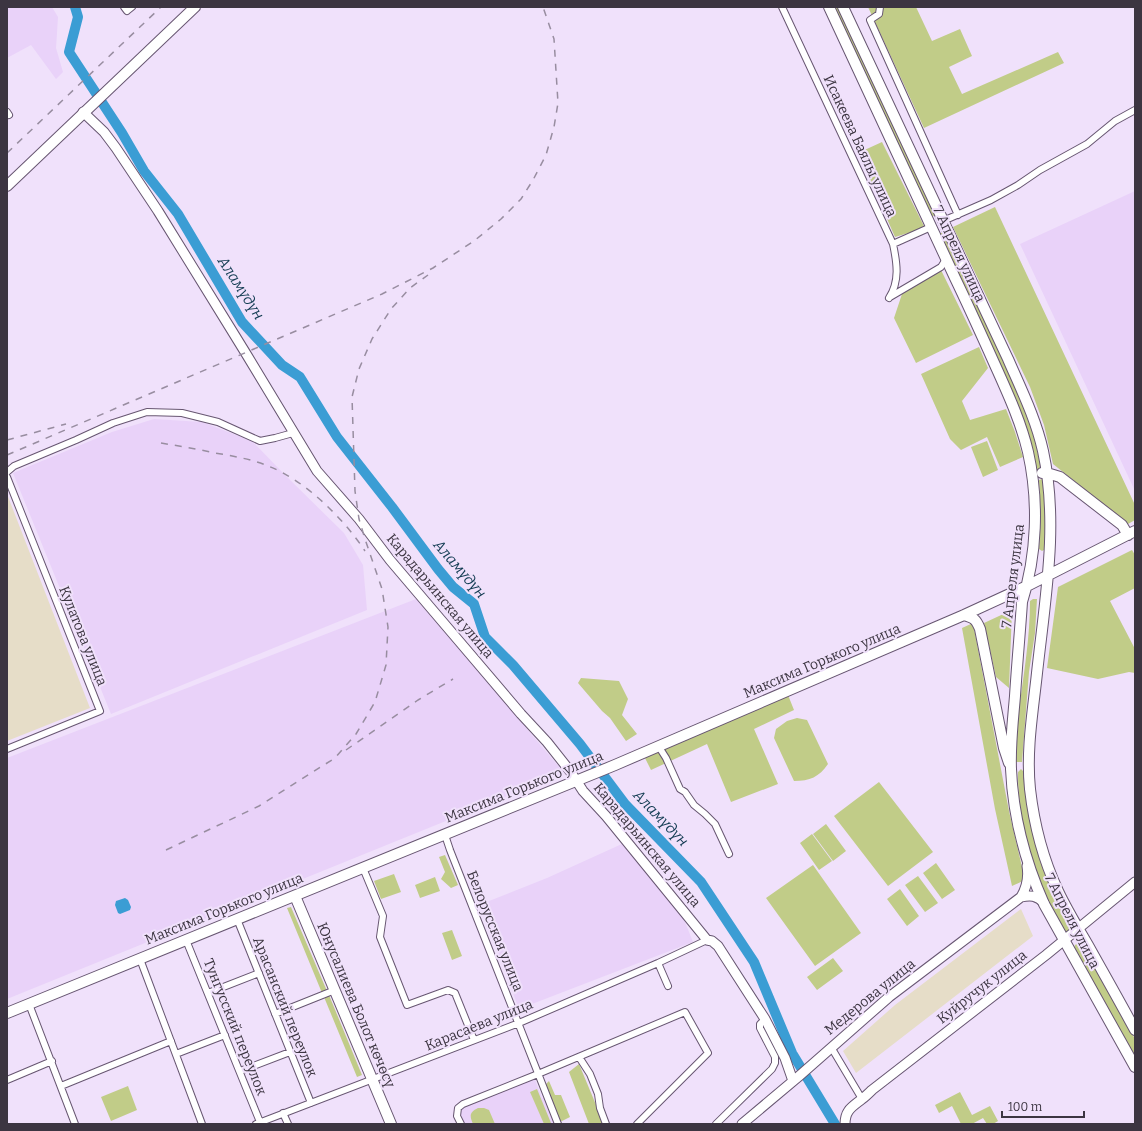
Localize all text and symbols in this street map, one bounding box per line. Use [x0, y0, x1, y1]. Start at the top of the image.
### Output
street label: Исакеева Баялы улица [820, 72, 901, 220]
street label: 7 Апреля улица [929, 203, 989, 305]
water label: Аламүдүн [213, 252, 268, 323]
street label: 7 Апреля улица [998, 523, 1028, 629]
street label: Карадарьинская улица [383, 530, 497, 662]
water label: Аламүдүн [429, 535, 490, 602]
street label: Кулатова улица [55, 584, 111, 689]
street label: Максима Горького улица [741, 620, 903, 702]
street label: Максима Горького улица [442, 747, 606, 827]
street label: Карадарьинская улица [590, 779, 704, 911]
water label: Аламүдүн [629, 785, 692, 850]
street label: Белорусская улица [463, 868, 527, 994]
street label: Максима Горького улица [142, 869, 306, 949]
street label: 7 Апреля улица [1041, 871, 1103, 972]
street label: Юнусалиева Болот көчөсү [313, 920, 399, 1091]
street label: Арасанский переулок [249, 934, 321, 1080]
street label: Куйручук улица [934, 946, 1031, 1027]
street label: Медерова улица [821, 955, 919, 1039]
street label: Тунгусский переулок [200, 956, 270, 1099]
street label: Карасаева улица [423, 995, 536, 1054]
scale bar [1002, 1093, 1084, 1119]
text: 100 m [1008, 1100, 1043, 1114]

